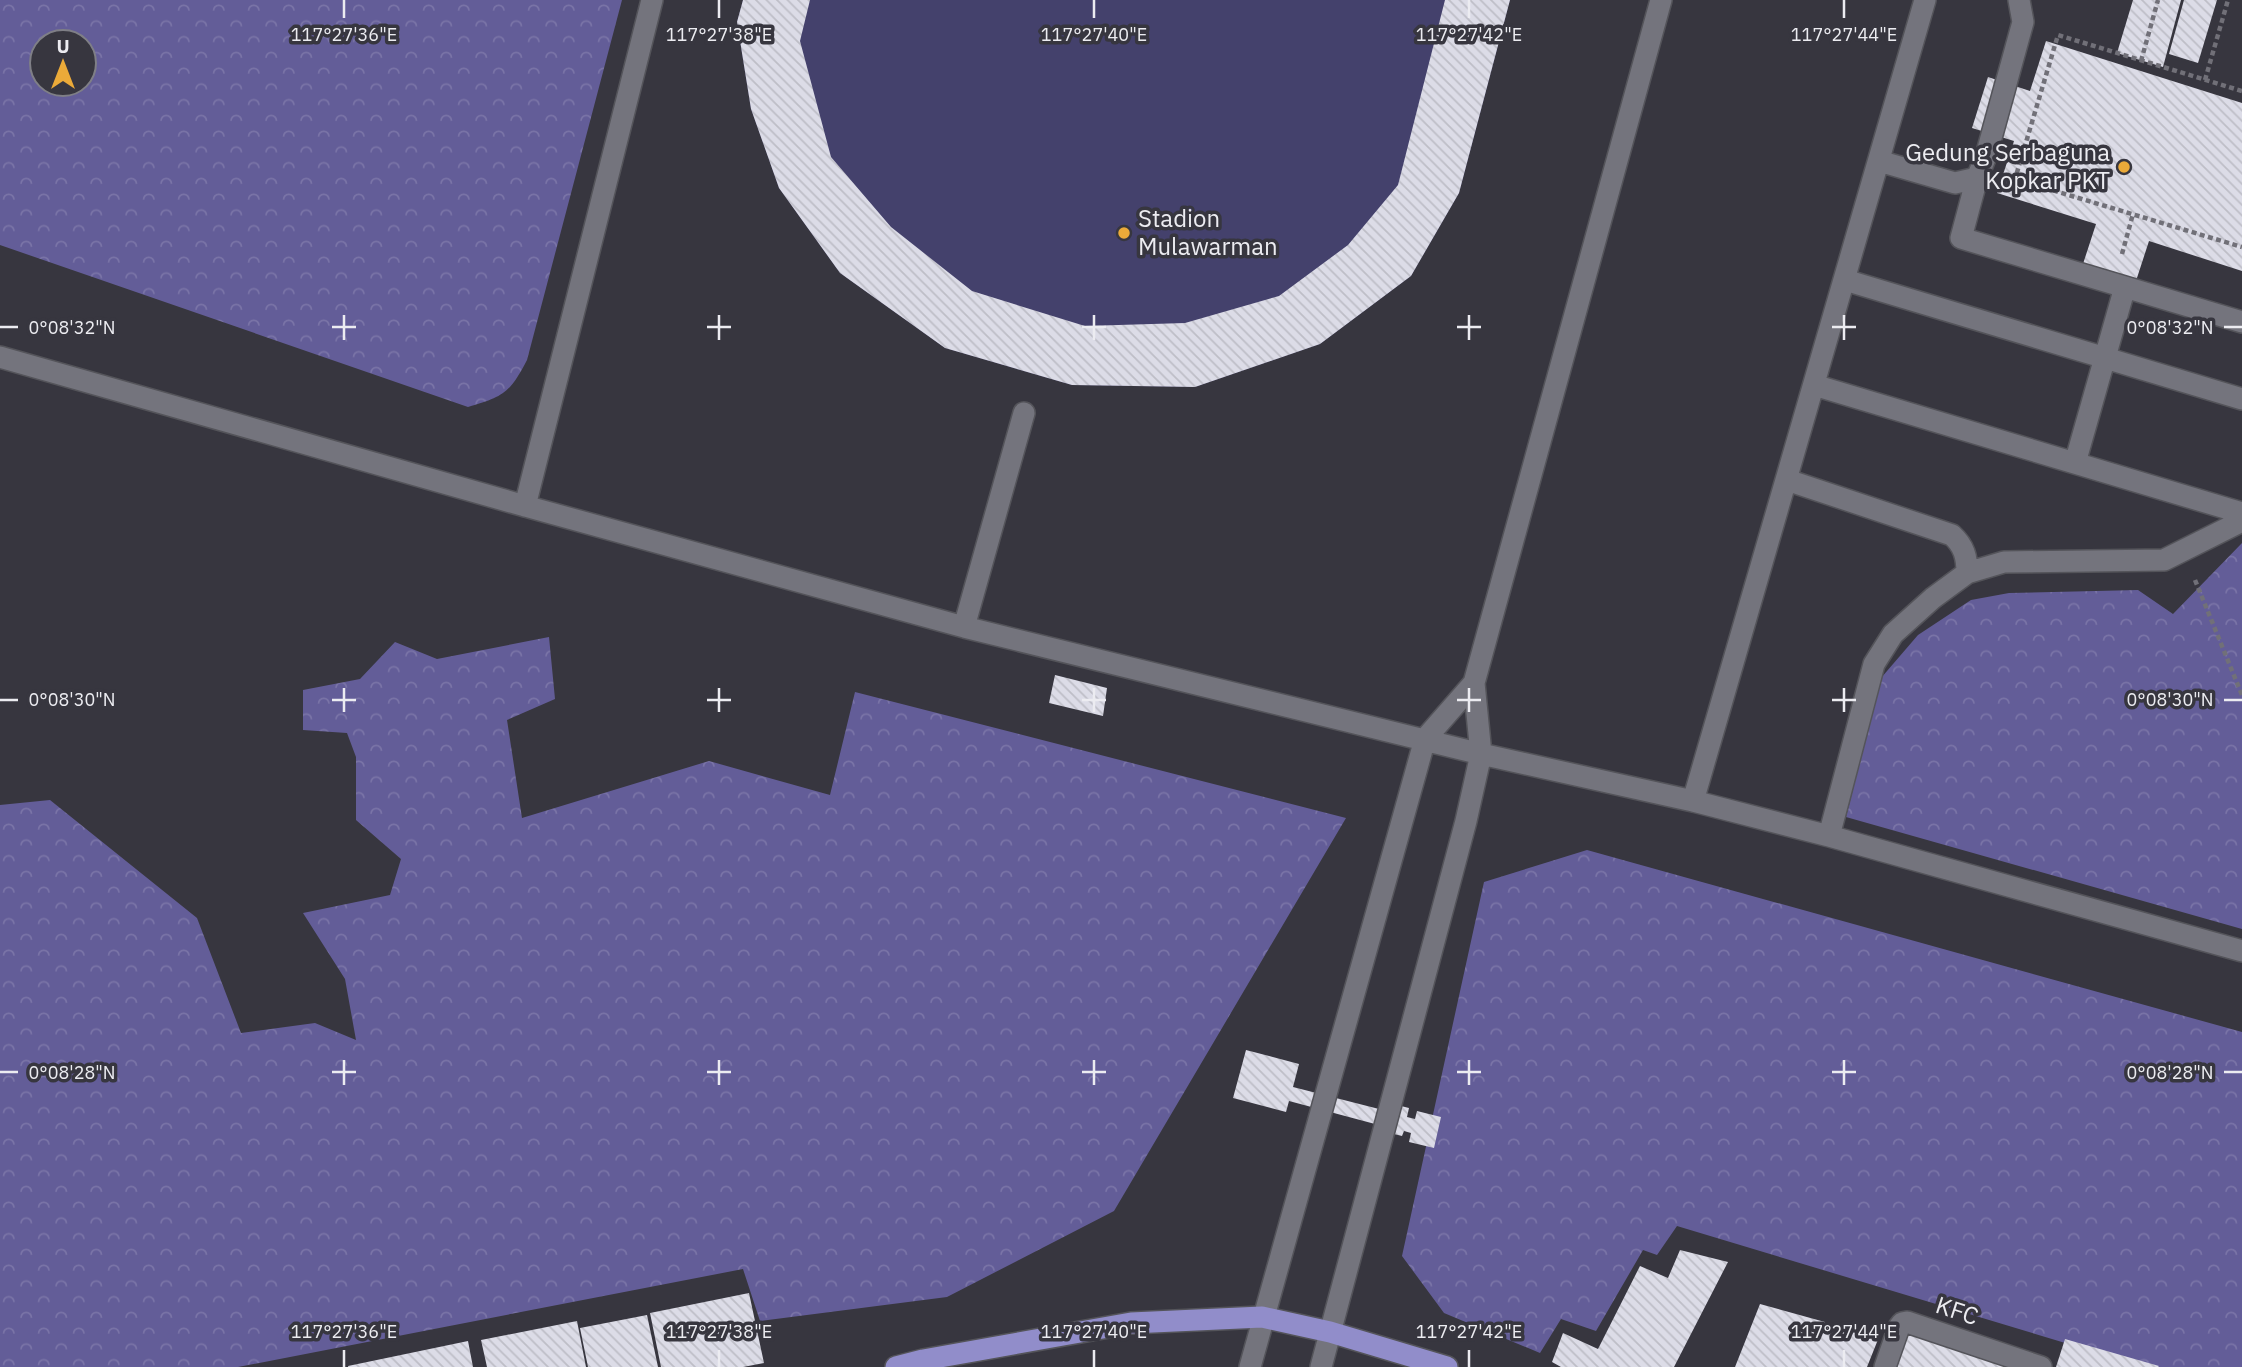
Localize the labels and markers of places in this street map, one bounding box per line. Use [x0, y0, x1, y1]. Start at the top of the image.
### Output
place label: Gedung Serbaguna Kopkar PKT [1905, 136, 2110, 196]
marker: Gedung Serbaguna Kopkar PKT [2116, 159, 2132, 175]
place label: Stadion Mulawarman [1138, 202, 1278, 262]
marker: Stadion Mulawarman [1116, 225, 1132, 241]

